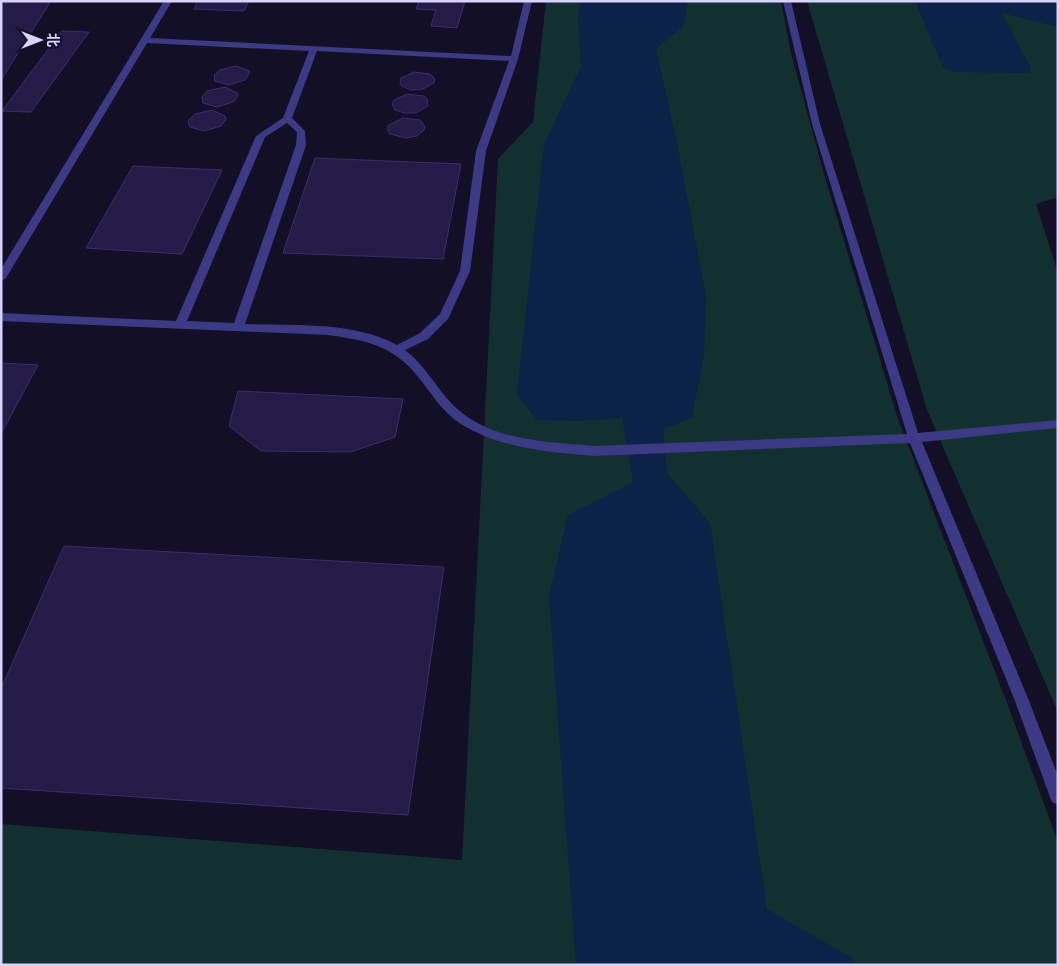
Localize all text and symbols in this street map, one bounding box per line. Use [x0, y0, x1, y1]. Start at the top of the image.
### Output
north arrow [15, 15, 65, 65]
text: 北 [45, 33, 61, 47]

